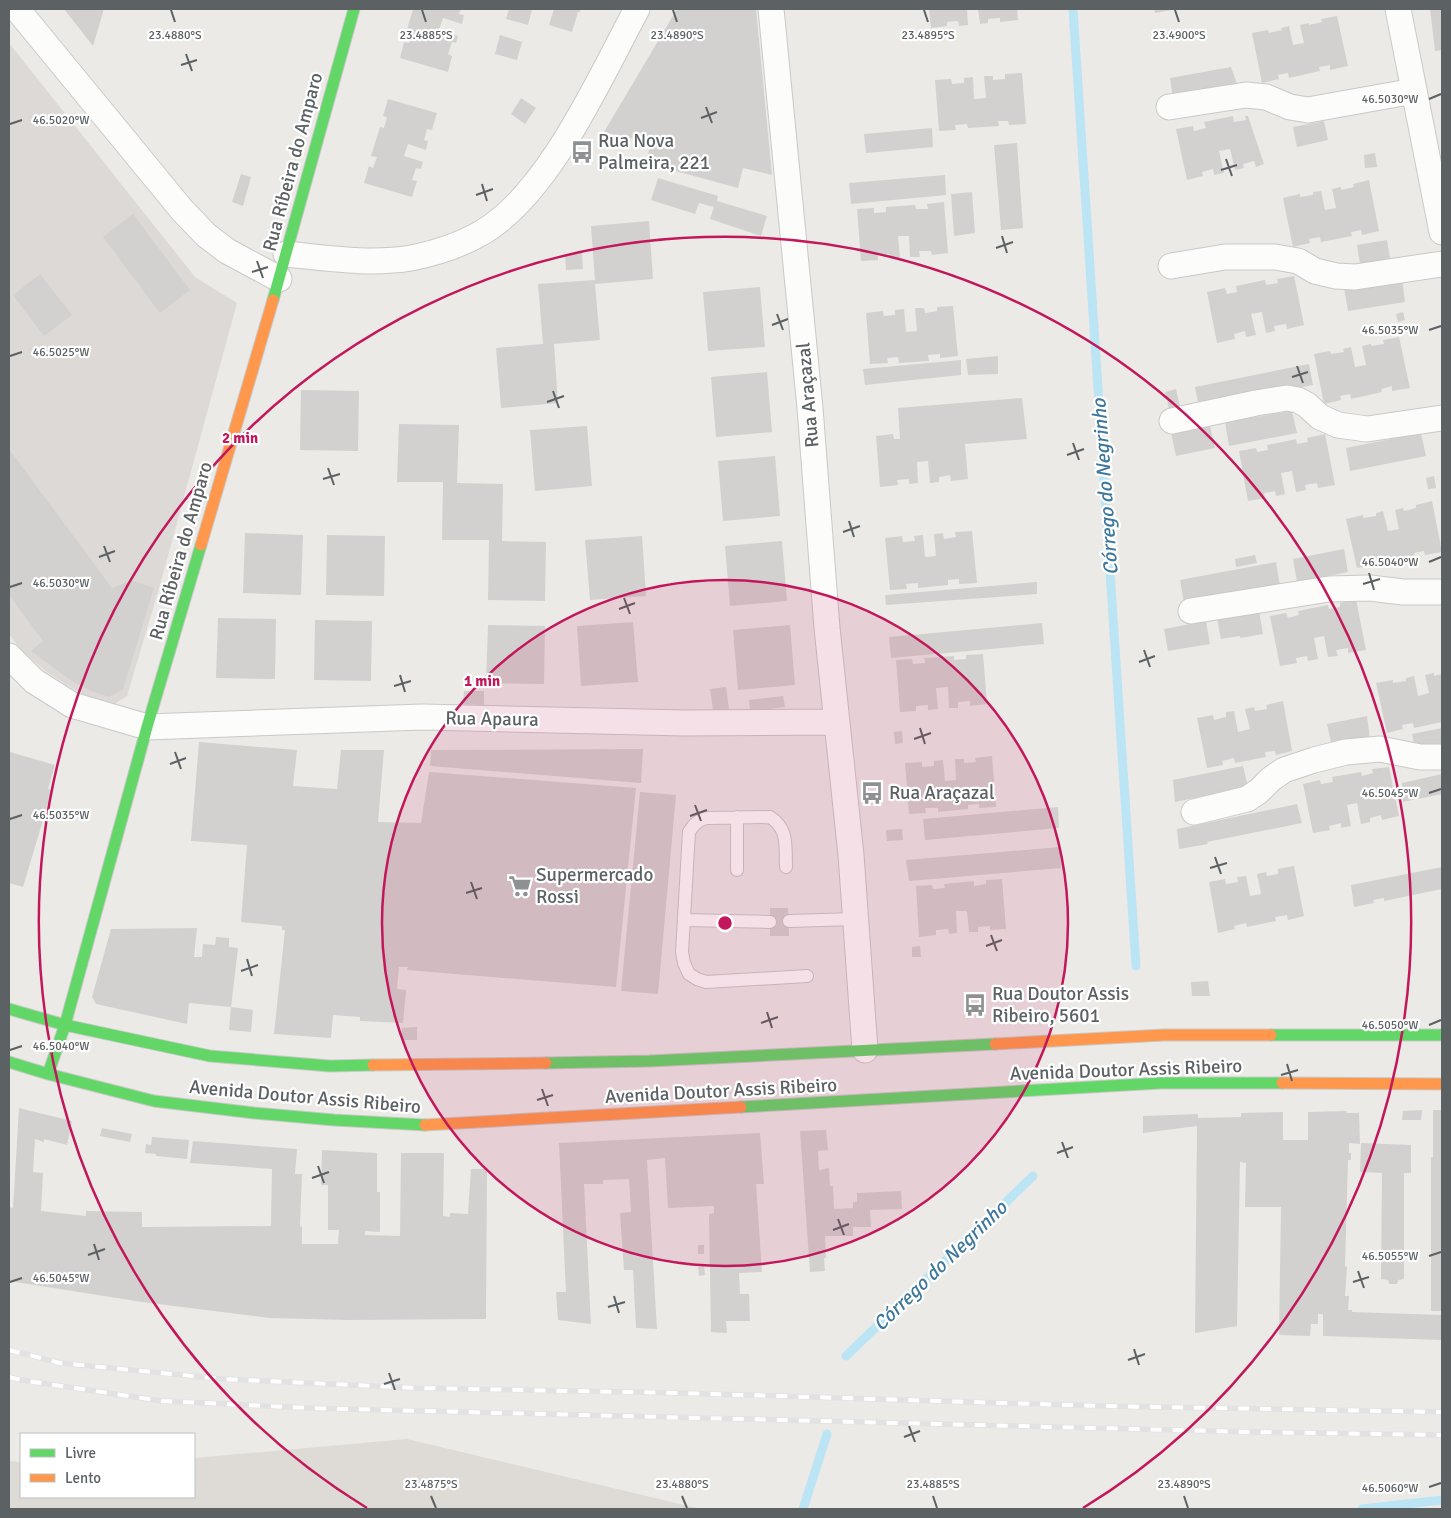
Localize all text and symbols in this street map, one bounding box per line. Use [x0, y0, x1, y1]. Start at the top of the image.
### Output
text: 23.4880°S [148, 28, 202, 43]
text: 23.4885°S [399, 28, 453, 43]
text: 23.4890°S [650, 28, 704, 43]
text: 23.4895°S [901, 28, 955, 43]
text: 23.4900°S [1152, 28, 1206, 43]
street label: Rua Ríbeira do Amparo [258, 70, 328, 254]
text: 46.5030°W [1362, 92, 1418, 107]
text: 46.5020°W [33, 113, 89, 128]
place label: Rua Nova Palmeira, 221 [598, 129, 710, 175]
bus stop icon: Rua Nova Palmeira, 221 [569, 139, 595, 165]
text: 46.5035°W [1362, 323, 1418, 338]
street label: Rua Araçazal [791, 341, 825, 449]
text: 46.5025°W [33, 345, 89, 360]
water label: Córrego do Negrinho [1086, 396, 1124, 576]
text: 2 min [222, 429, 258, 447]
street label: Rua Ríbeira do Amparo [144, 459, 218, 643]
text: 46.5040°W [1362, 555, 1418, 570]
text: 46.5030°W [33, 576, 89, 591]
text: 1 min [464, 672, 500, 690]
street label: Rua Apaura [445, 706, 539, 732]
bus stop icon: Rua Araçazal [859, 780, 885, 806]
place label: Rua Araçazal [889, 781, 995, 805]
text: 46.5045°W [1362, 786, 1418, 801]
text: 46.5035°W [33, 808, 89, 823]
place label: Supermercado Rossi [536, 863, 653, 909]
supermarket icon: Supermercado Rossi [507, 873, 533, 899]
centre of rings [716, 914, 734, 932]
place label: Rua Doutor Assis Ribeiro, 5601 [992, 982, 1129, 1028]
bus stop icon: Rua Doutor Assis Ribeiro, 5601 [962, 992, 988, 1018]
text: 46.5050°W [1362, 1018, 1418, 1033]
text: 46.5040°W [33, 1039, 89, 1054]
street label: Avenida Doutor Assis Ribeiro [1009, 1054, 1243, 1086]
street label: Avenida Doutor Assis Ribeiro [604, 1073, 838, 1109]
street label: Avenida Doutor Assis Ribeiro [188, 1075, 422, 1119]
water label: Córrego do Negrinho [868, 1194, 1013, 1336]
text: 46.5055°W [1362, 1249, 1418, 1264]
text: 46.5045°W [33, 1271, 89, 1286]
legend [20, 1433, 195, 1498]
text: Livre [65, 1444, 96, 1462]
text: Lento [65, 1469, 101, 1487]
text: 23.4875°S [404, 1477, 458, 1492]
text: 23.4880°S [655, 1477, 709, 1492]
text: 23.4885°S [906, 1477, 960, 1492]
text: 23.4890°S [1157, 1477, 1211, 1492]
text: 46.5060°W [1362, 1481, 1418, 1496]

